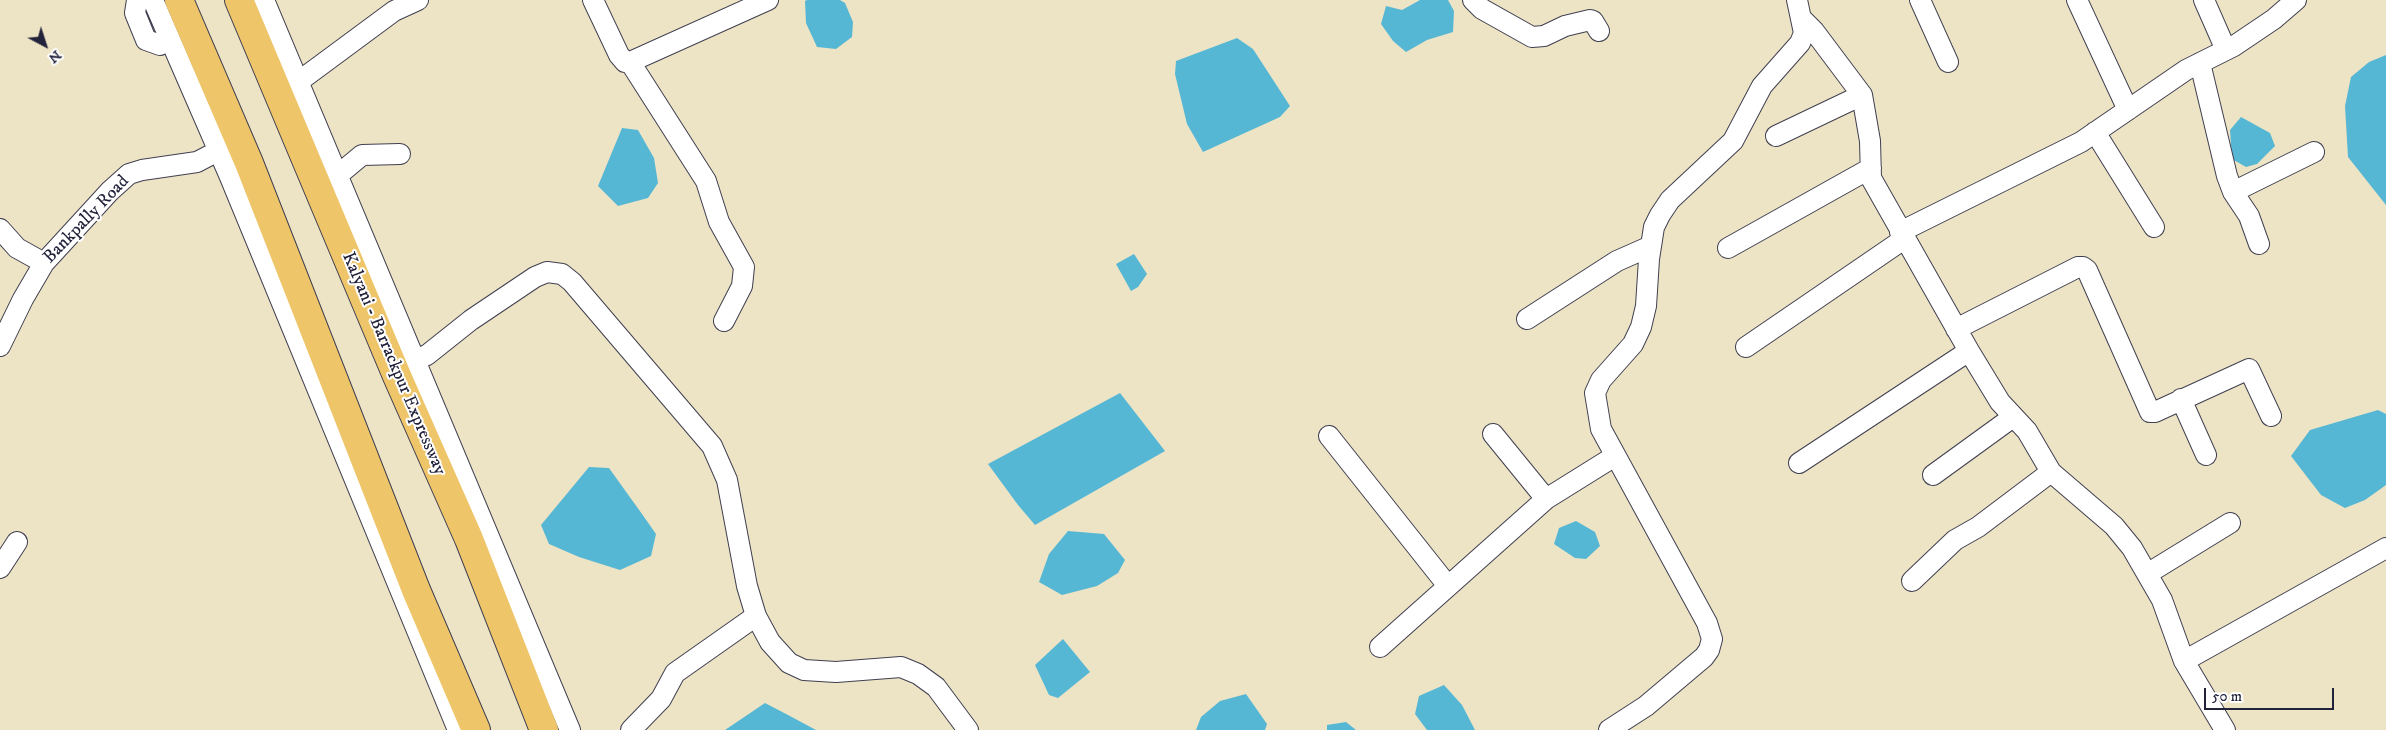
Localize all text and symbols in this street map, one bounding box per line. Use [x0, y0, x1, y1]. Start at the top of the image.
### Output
north arrow [20, 20, 70, 70]
text: N [44, 46, 65, 67]
street label: Bankpally Road [40, 171, 134, 269]
street label: Kalyani - Barrackpur Expressway [336, 249, 450, 479]
scale bar [2206, 678, 2336, 710]
text: 50 m [2212, 687, 2242, 706]

